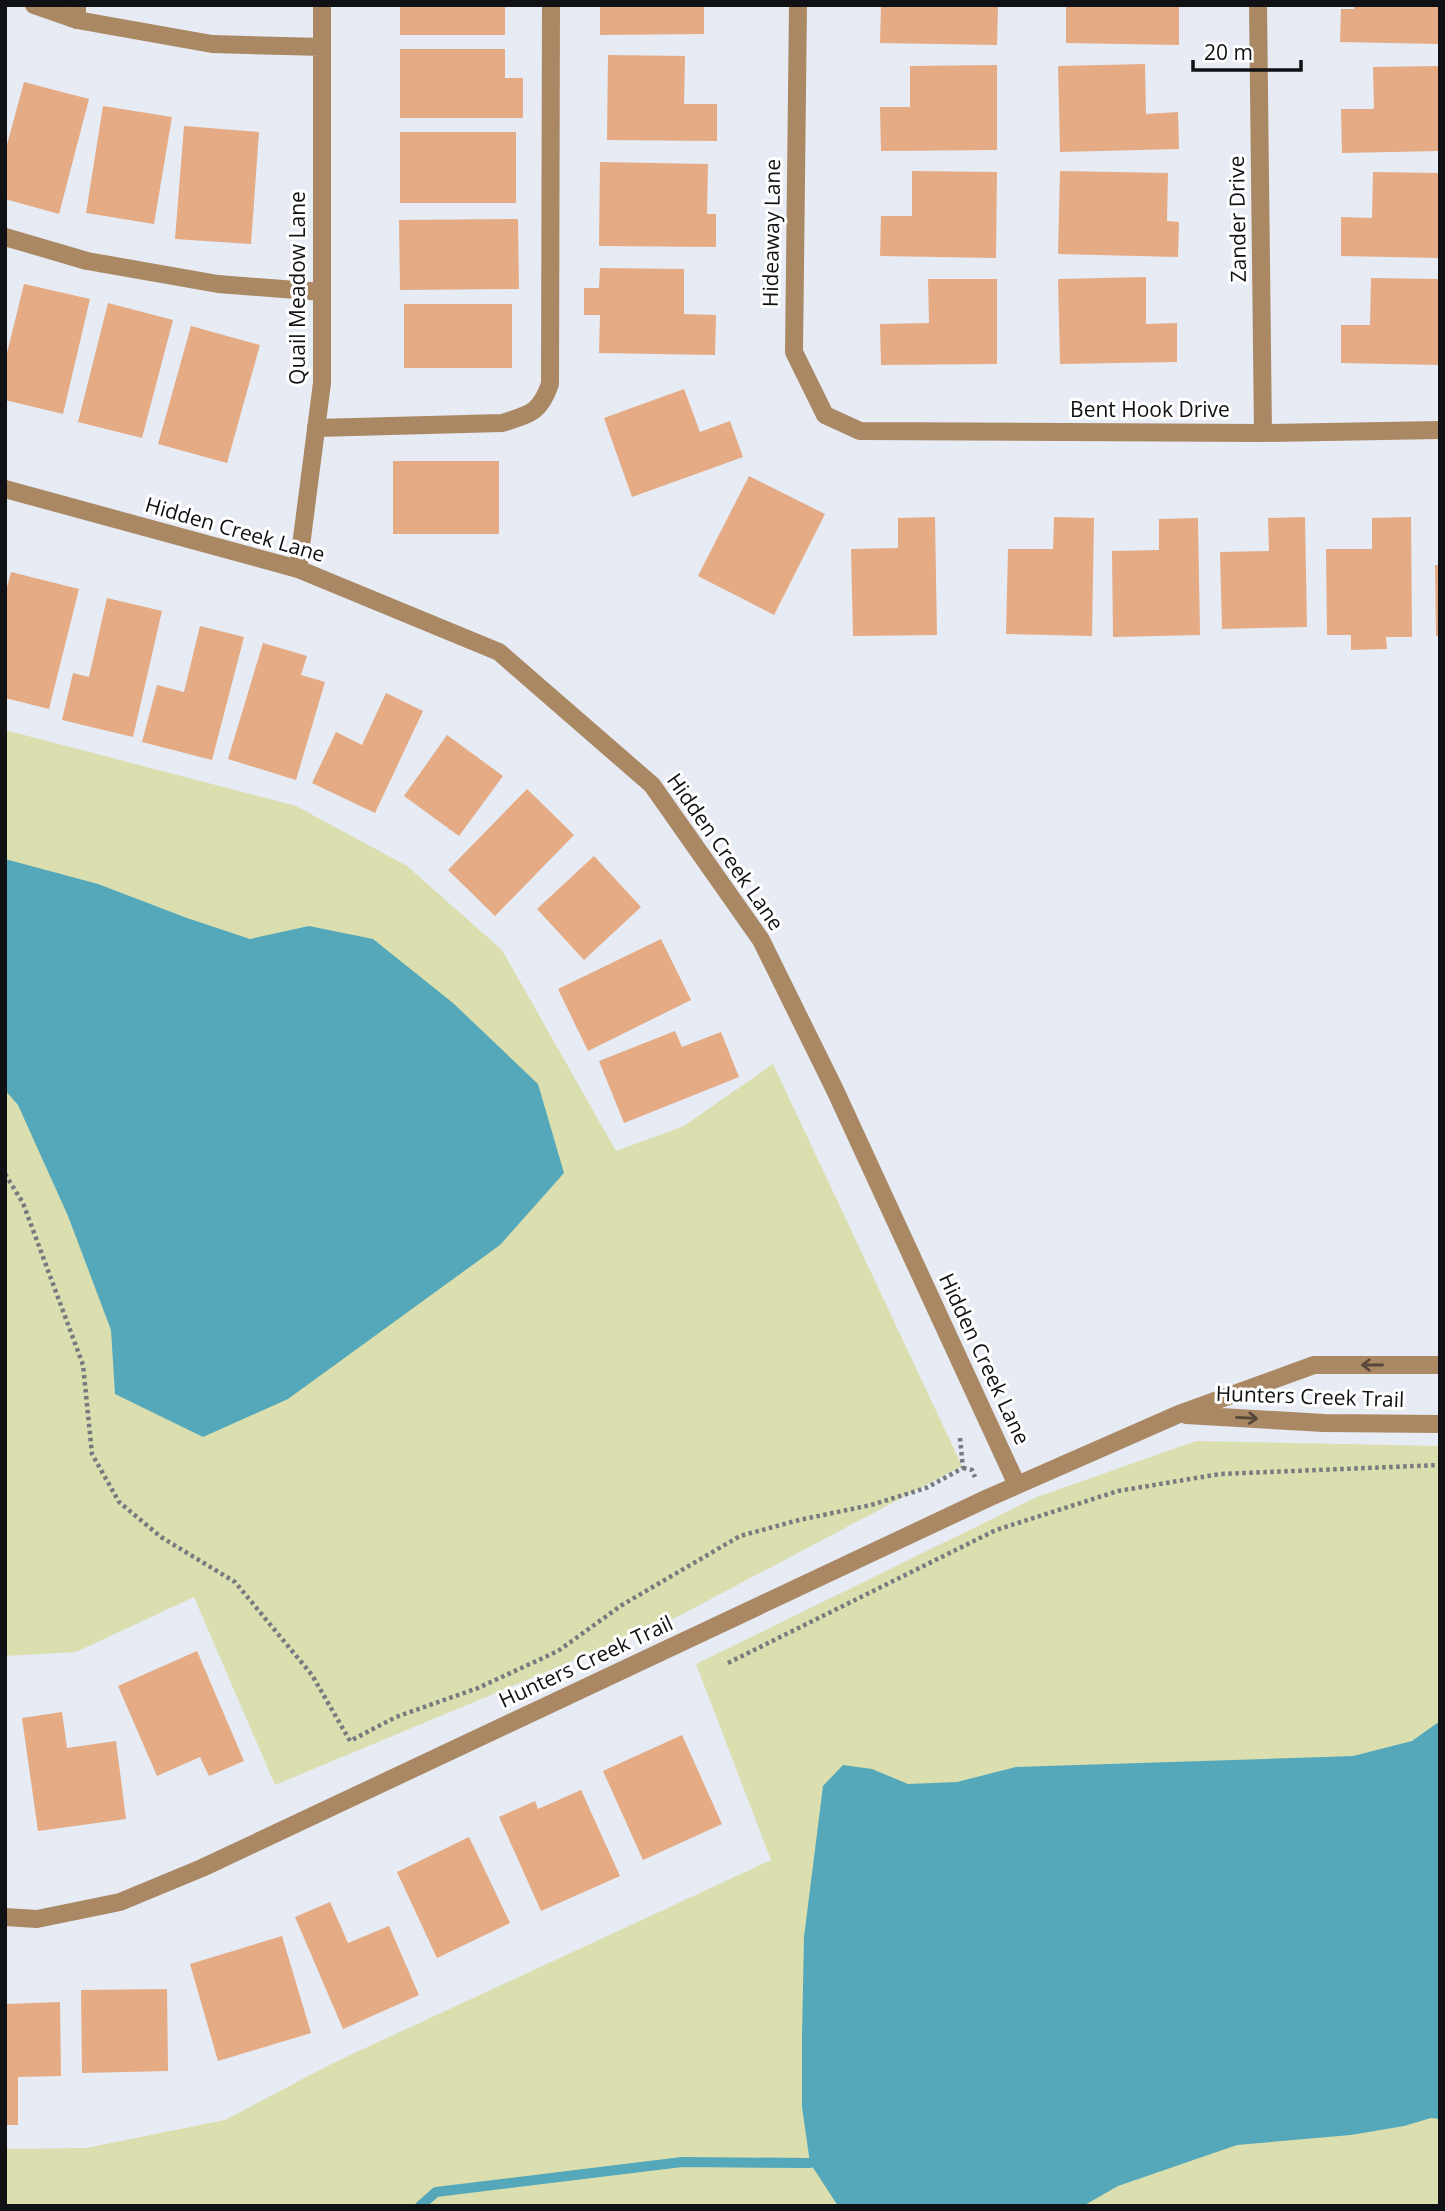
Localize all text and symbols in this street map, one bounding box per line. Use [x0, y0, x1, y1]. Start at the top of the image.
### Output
scale bar [1193, 28, 1302, 72]
text: 20 m [1204, 38, 1253, 66]
street label: Zander Drive [1222, 155, 1252, 283]
street label: Hideaway Lane [756, 159, 786, 307]
street label: Quail Meadow Lane [283, 191, 311, 385]
street label: Bent Hook Drive [1070, 395, 1230, 423]
street label: Hidden Creek Lane [142, 490, 328, 568]
street label: Hidden Creek Lane [661, 767, 791, 936]
street label: Hidden Creek Lane [933, 1268, 1037, 1449]
one-way arrow [1360, 1358, 1383, 1372]
street label: Hunters Creek Trail [1215, 1379, 1405, 1413]
one-way arrow [1235, 1412, 1258, 1425]
street label: Hunters Creek Trail [494, 1608, 677, 1714]

